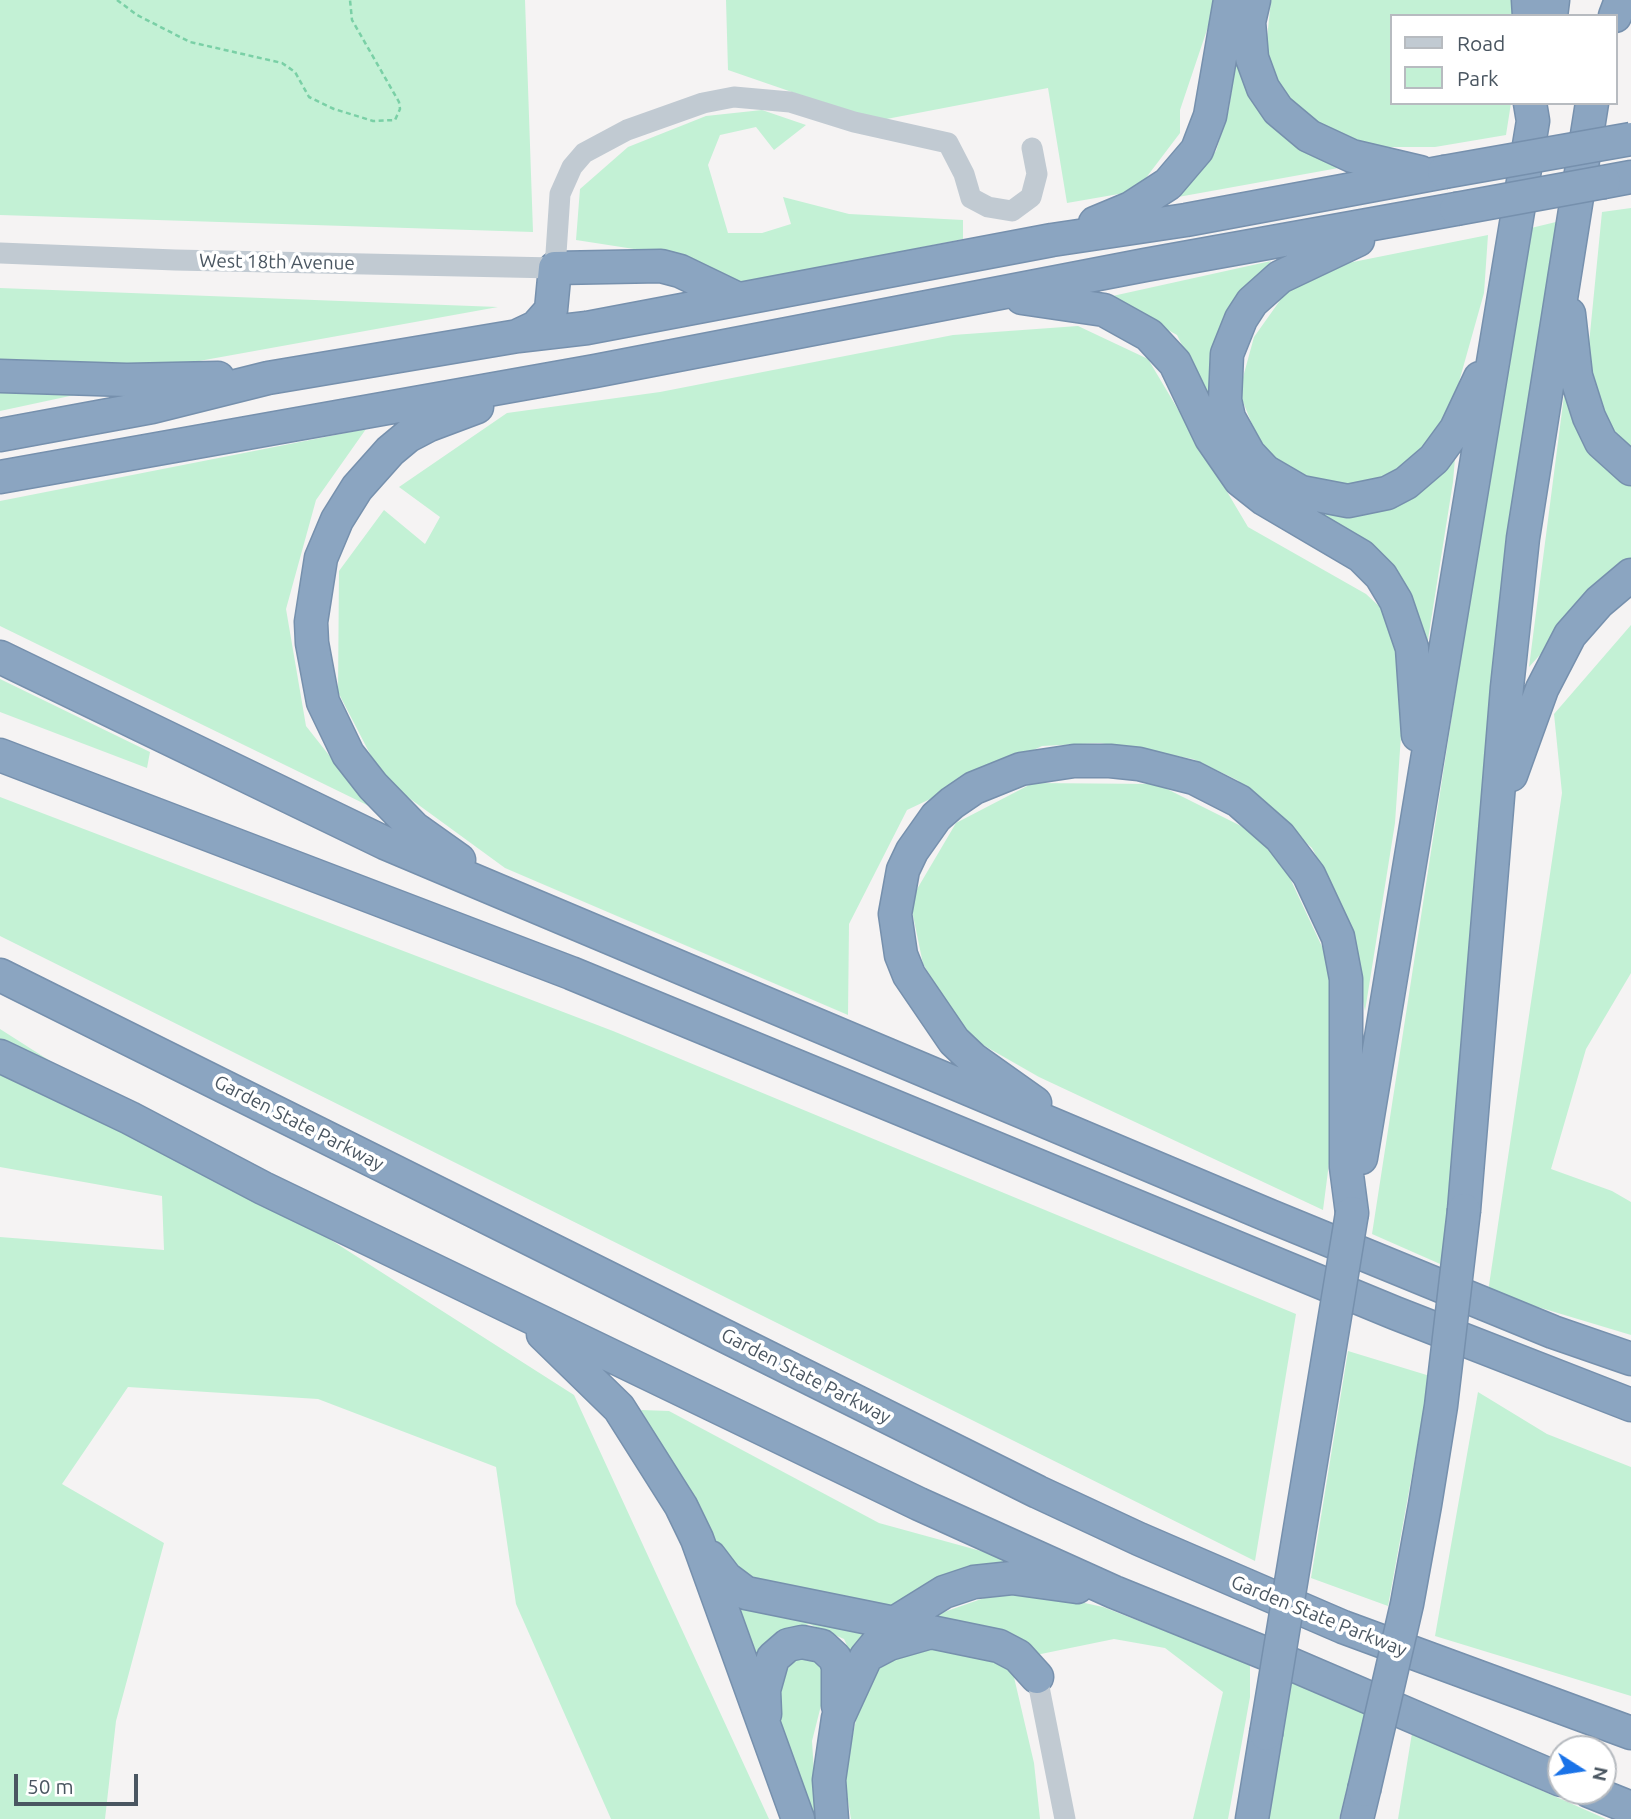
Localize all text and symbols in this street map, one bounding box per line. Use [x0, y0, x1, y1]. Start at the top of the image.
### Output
legend [1390, 14, 1617, 105]
text: Road [1457, 31, 1505, 55]
text: Park [1457, 66, 1499, 90]
street label: West 18th Avenue [199, 249, 355, 275]
street label: Garden State Parkway [210, 1070, 388, 1176]
street label: Garden State Parkway [717, 1323, 895, 1429]
street label: Garden State Parkway [1228, 1570, 1410, 1662]
north arrow [1547, 1735, 1617, 1805]
scale bar [18, 1759, 142, 1803]
text: N [1588, 1765, 1613, 1783]
text: 50 m [27, 1774, 74, 1798]

